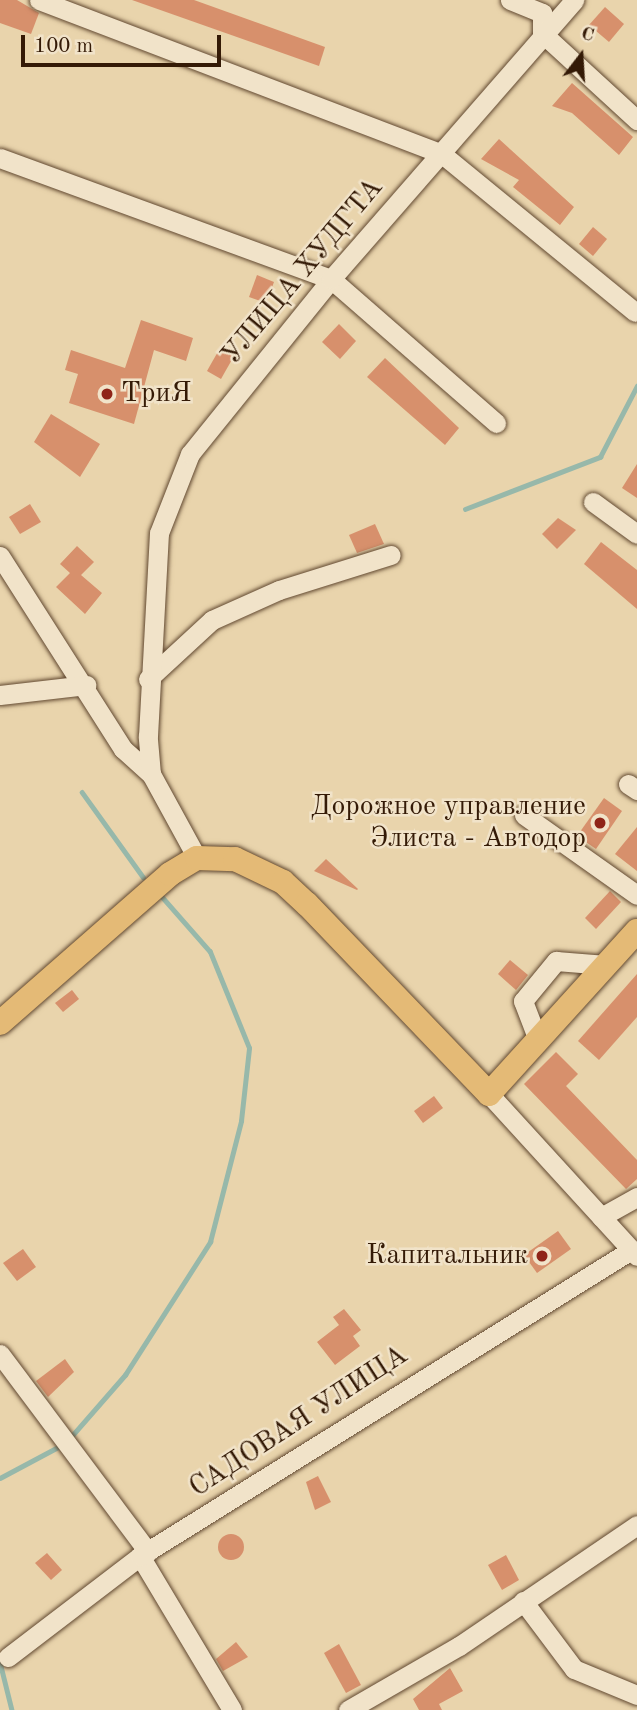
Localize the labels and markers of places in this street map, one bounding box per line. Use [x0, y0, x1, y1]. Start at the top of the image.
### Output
place label: ТриЯ [121, 377, 192, 411]
marker: ТриЯ [99, 386, 115, 402]
place label: Дорожное управление Элиста - Автодор [311, 790, 586, 856]
marker: Дорожное управление Элиста - Автодор [592, 815, 608, 831]
place label: Капитальник [366, 1239, 528, 1273]
marker: Капитальник [534, 1248, 550, 1264]

